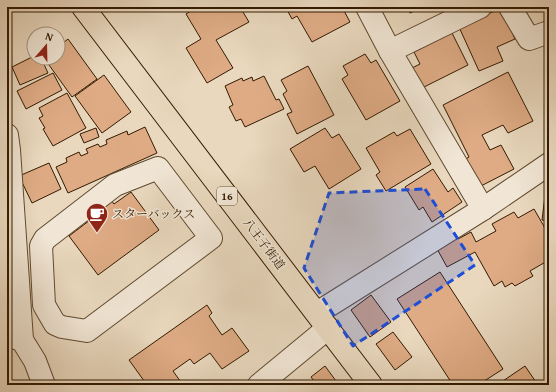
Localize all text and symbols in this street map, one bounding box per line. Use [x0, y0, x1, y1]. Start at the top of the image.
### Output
north arrow [26, 26, 66, 66]
text: N [43, 28, 56, 46]
road number: 16 [217, 187, 237, 205]
cafe icon: スターバックス [84, 201, 110, 234]
place label: スターバックス [112, 205, 195, 222]
street label: 八王子街道 [240, 215, 289, 273]

